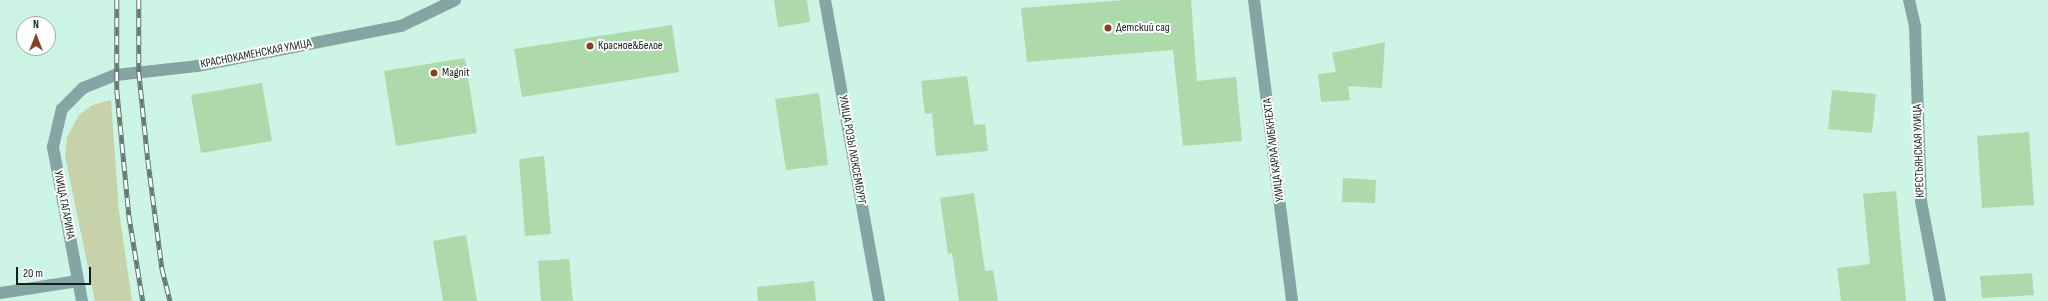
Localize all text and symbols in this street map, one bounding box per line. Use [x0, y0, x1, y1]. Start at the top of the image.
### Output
north arrow [16, 16, 56, 56]
text: N [33, 18, 39, 31]
place label: Детский сад [1116, 21, 1170, 35]
marker: Детский сад [1103, 23, 1113, 33]
street label: КРАСНОКАМЕНСКАЯ УЛИЦА [199, 36, 313, 72]
place label: Красное&Белое [598, 39, 663, 53]
marker: Красное&Белое [585, 41, 595, 51]
place label: Magnit [442, 66, 470, 80]
marker: Magnit [429, 68, 439, 78]
street label: УЛИЦА РОЗЫ ЛЮКСЕМБУРГ [835, 94, 869, 206]
street label: УЛИЦА КАРЛА ЛИБКНЕХТА [1261, 97, 1287, 203]
street label: КРЕСТЬЯНСКАЯ УЛИЦА [1910, 104, 1928, 198]
street label: УЛИЦА ГАГАРИНА [50, 170, 78, 240]
scale bar [18, 259, 93, 285]
text: 20 m [23, 266, 43, 281]

